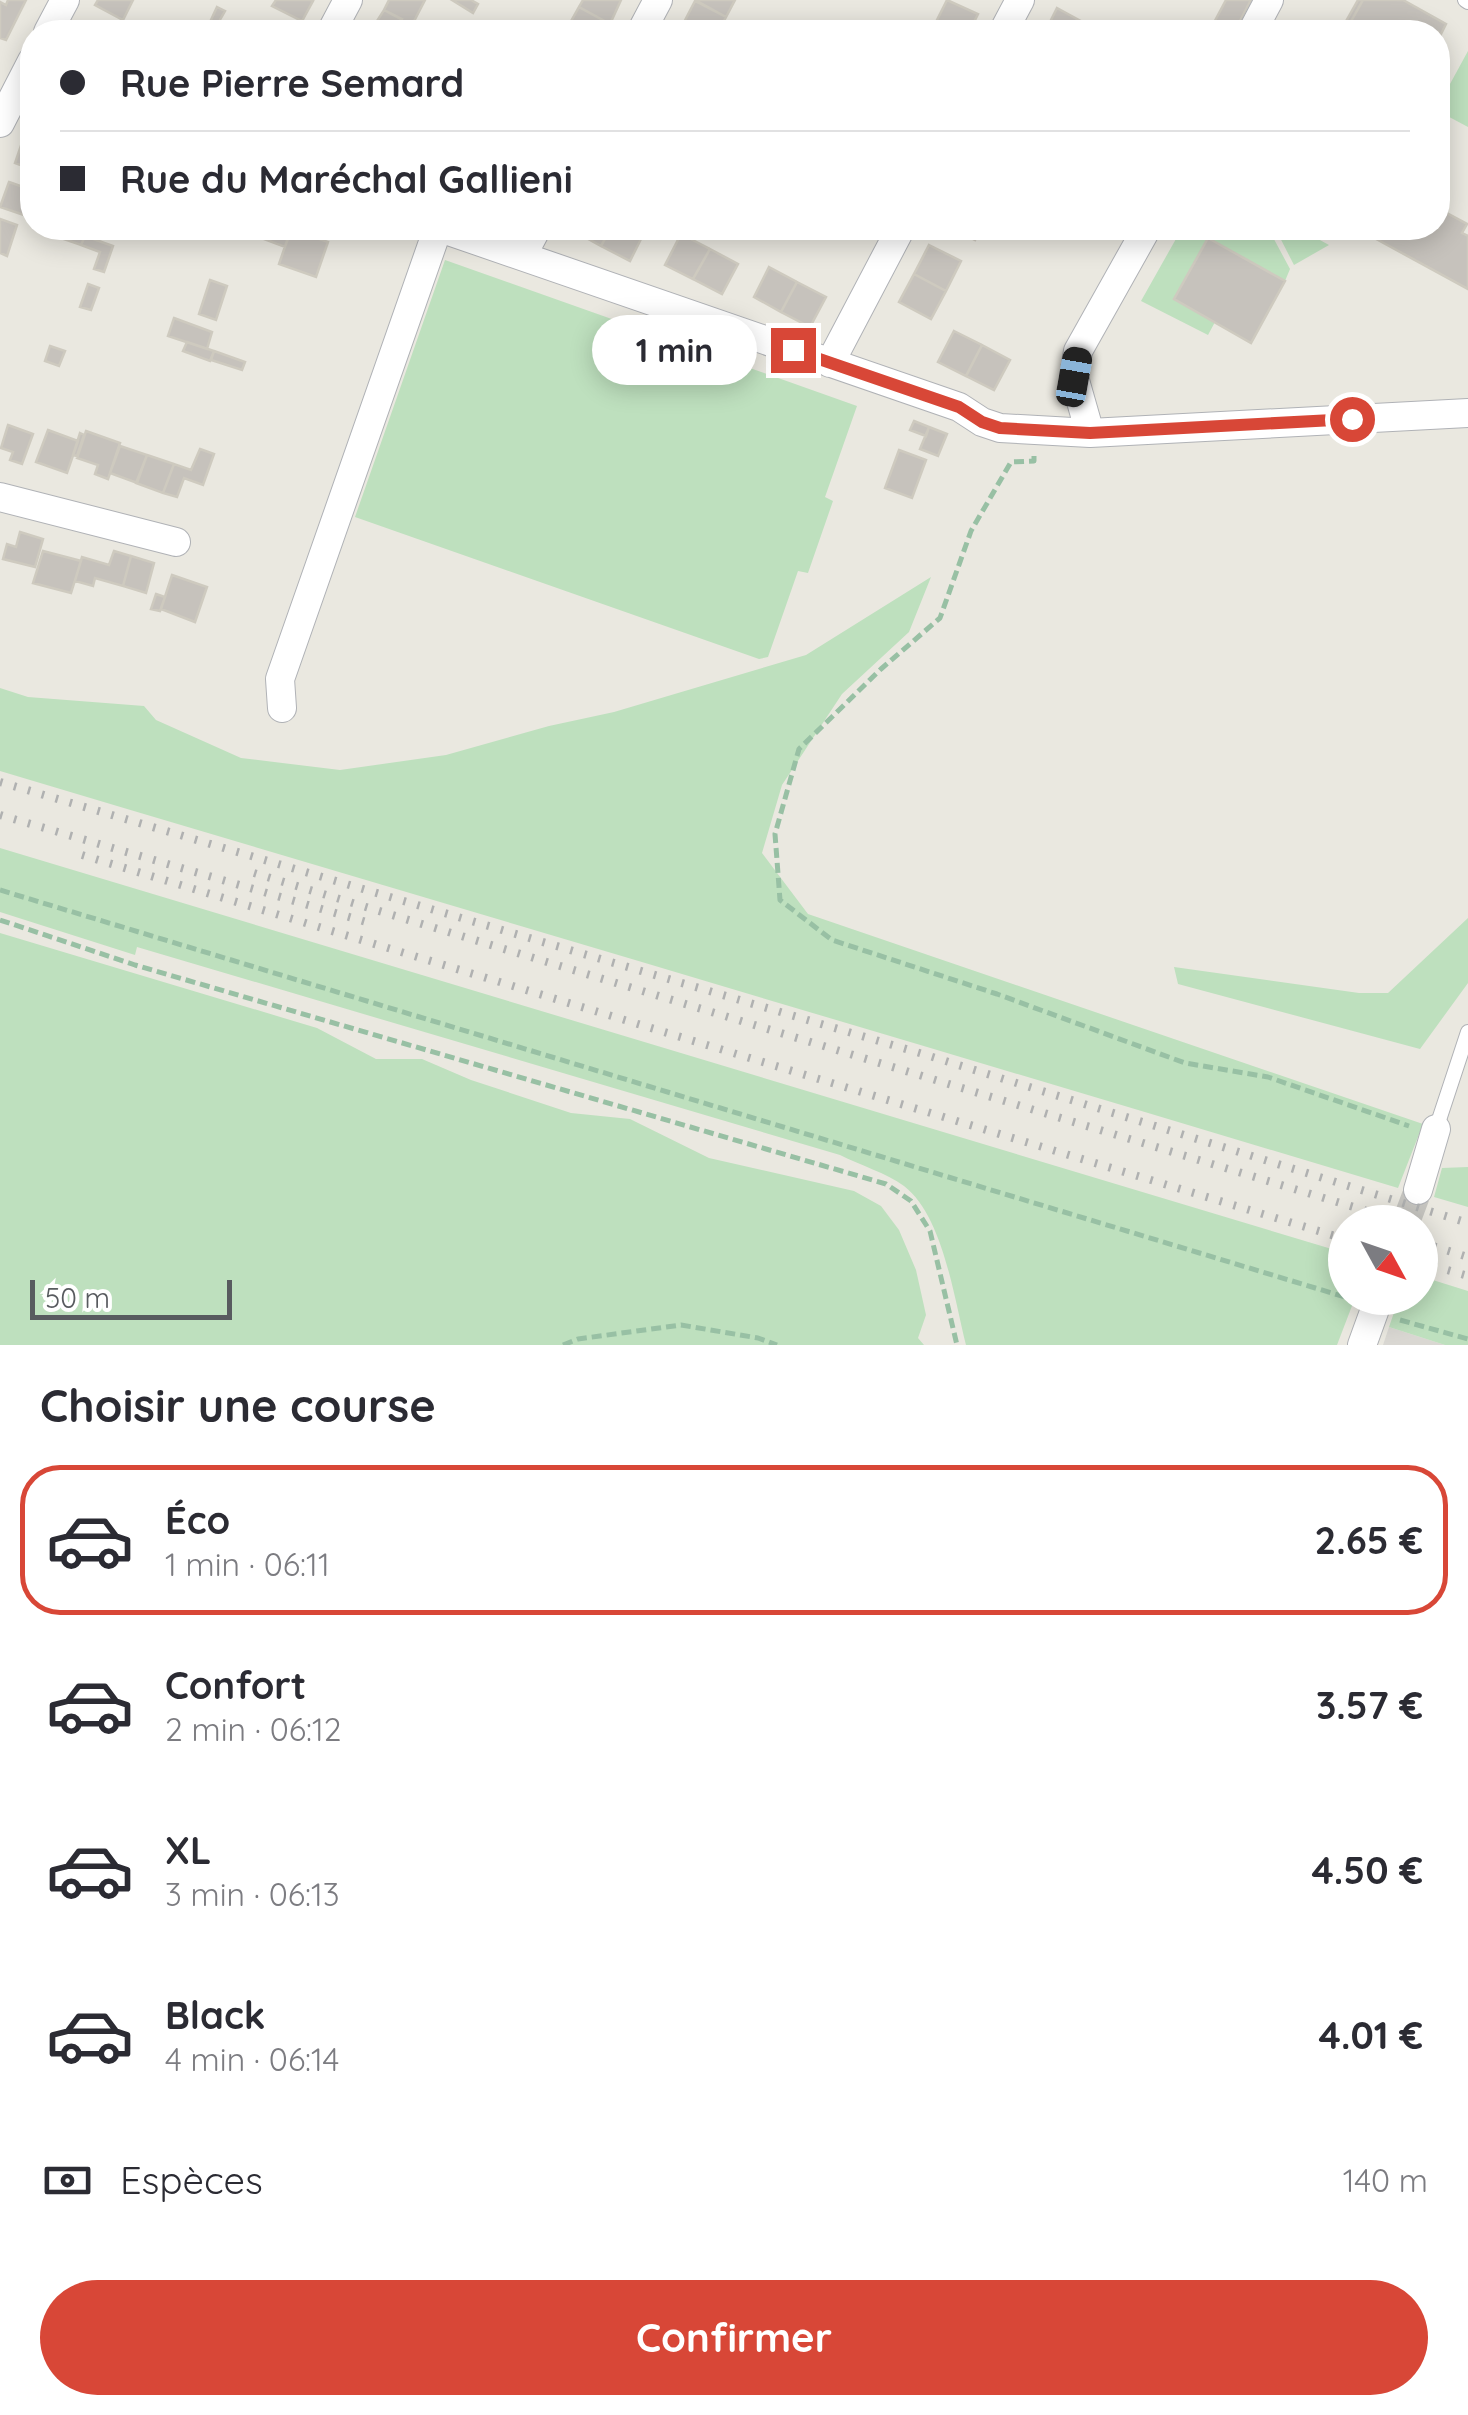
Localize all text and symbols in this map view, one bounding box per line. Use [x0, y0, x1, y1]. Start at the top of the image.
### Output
text: Rue Pierre Semard [120, 59, 464, 107]
text: Rue du Maréchal Gallieni [120, 155, 573, 203]
callout: 1 min [593, 315, 758, 385]
route end [771, 328, 816, 373]
text: 1 min [636, 330, 713, 370]
car [1054, 345, 1094, 409]
route start [1330, 397, 1375, 442]
north arrow [1328, 1205, 1438, 1315]
map controls [1328, 1205, 1438, 1315]
scale bar [30, 1275, 232, 1320]
text: 50 m [45, 1280, 110, 1315]
text: Choisir une course [40, 1377, 436, 1433]
icon: car [45, 1495, 135, 1585]
text: Éco [165, 1496, 230, 1544]
text: 2.65 € [1315, 1516, 1423, 1564]
text: 1 min · 06:11 [165, 1544, 330, 1584]
icon: car [45, 1660, 135, 1750]
text: Confort [165, 1661, 306, 1709]
text: 3.57 € [1316, 1681, 1423, 1729]
text: 2 min · 06:12 [165, 1709, 342, 1749]
icon: car [45, 1825, 135, 1915]
text: XL [165, 1826, 211, 1874]
text: 4.50 € [1312, 1846, 1423, 1894]
text: 3 min · 06:13 [165, 1874, 340, 1914]
icon: car [45, 1990, 135, 2080]
text: Black [165, 1991, 265, 2039]
text: 4.01 € [1319, 2011, 1423, 2059]
text: 4 min · 06:14 [165, 2039, 339, 2079]
icon: cash [40, 2153, 95, 2208]
text: Espèces [120, 2156, 263, 2204]
text: 140 m [1343, 2160, 1428, 2200]
button: Confirmer [40, 2280, 1428, 2395]

